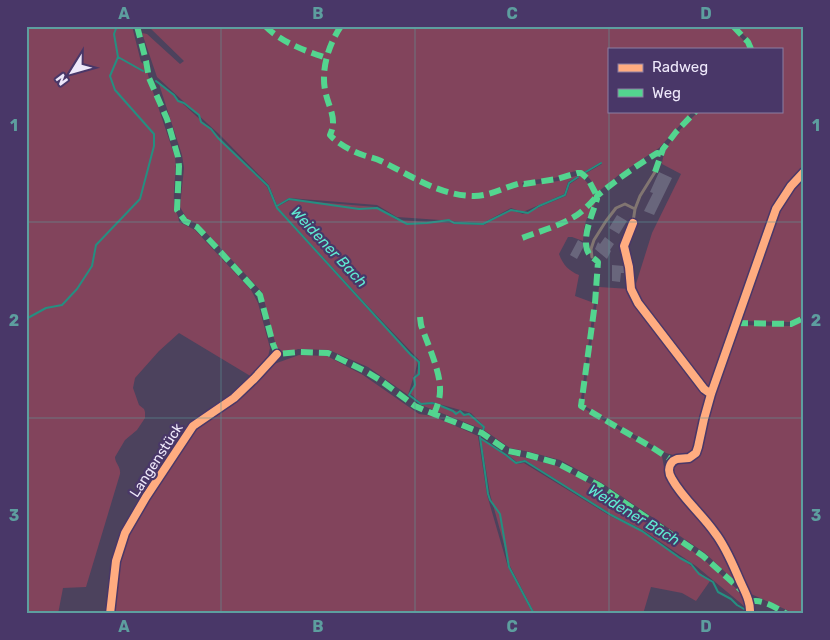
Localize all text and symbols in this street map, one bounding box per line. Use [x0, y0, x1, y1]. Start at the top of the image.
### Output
text: A [118, 4, 130, 23]
text: B [312, 4, 324, 23]
text: C [506, 4, 518, 23]
text: D [700, 4, 712, 23]
north arrow [48, 48, 98, 98]
legend [608, 48, 782, 112]
text: Radweg [652, 58, 708, 76]
text: N [52, 70, 72, 89]
text: Weg [652, 84, 681, 102]
text: 1 [10, 116, 18, 135]
text: 1 [812, 116, 820, 135]
water label: Weidener Bach [287, 203, 371, 291]
text: 2 [9, 311, 19, 330]
text: 2 [811, 311, 821, 330]
street label: Langenstück [126, 419, 187, 500]
water label: Weidener Bach [585, 481, 683, 549]
text: 3 [9, 506, 19, 525]
text: 3 [811, 506, 821, 525]
text: A [118, 617, 130, 636]
text: B [312, 617, 324, 636]
text: C [506, 617, 518, 636]
text: D [700, 617, 712, 636]

